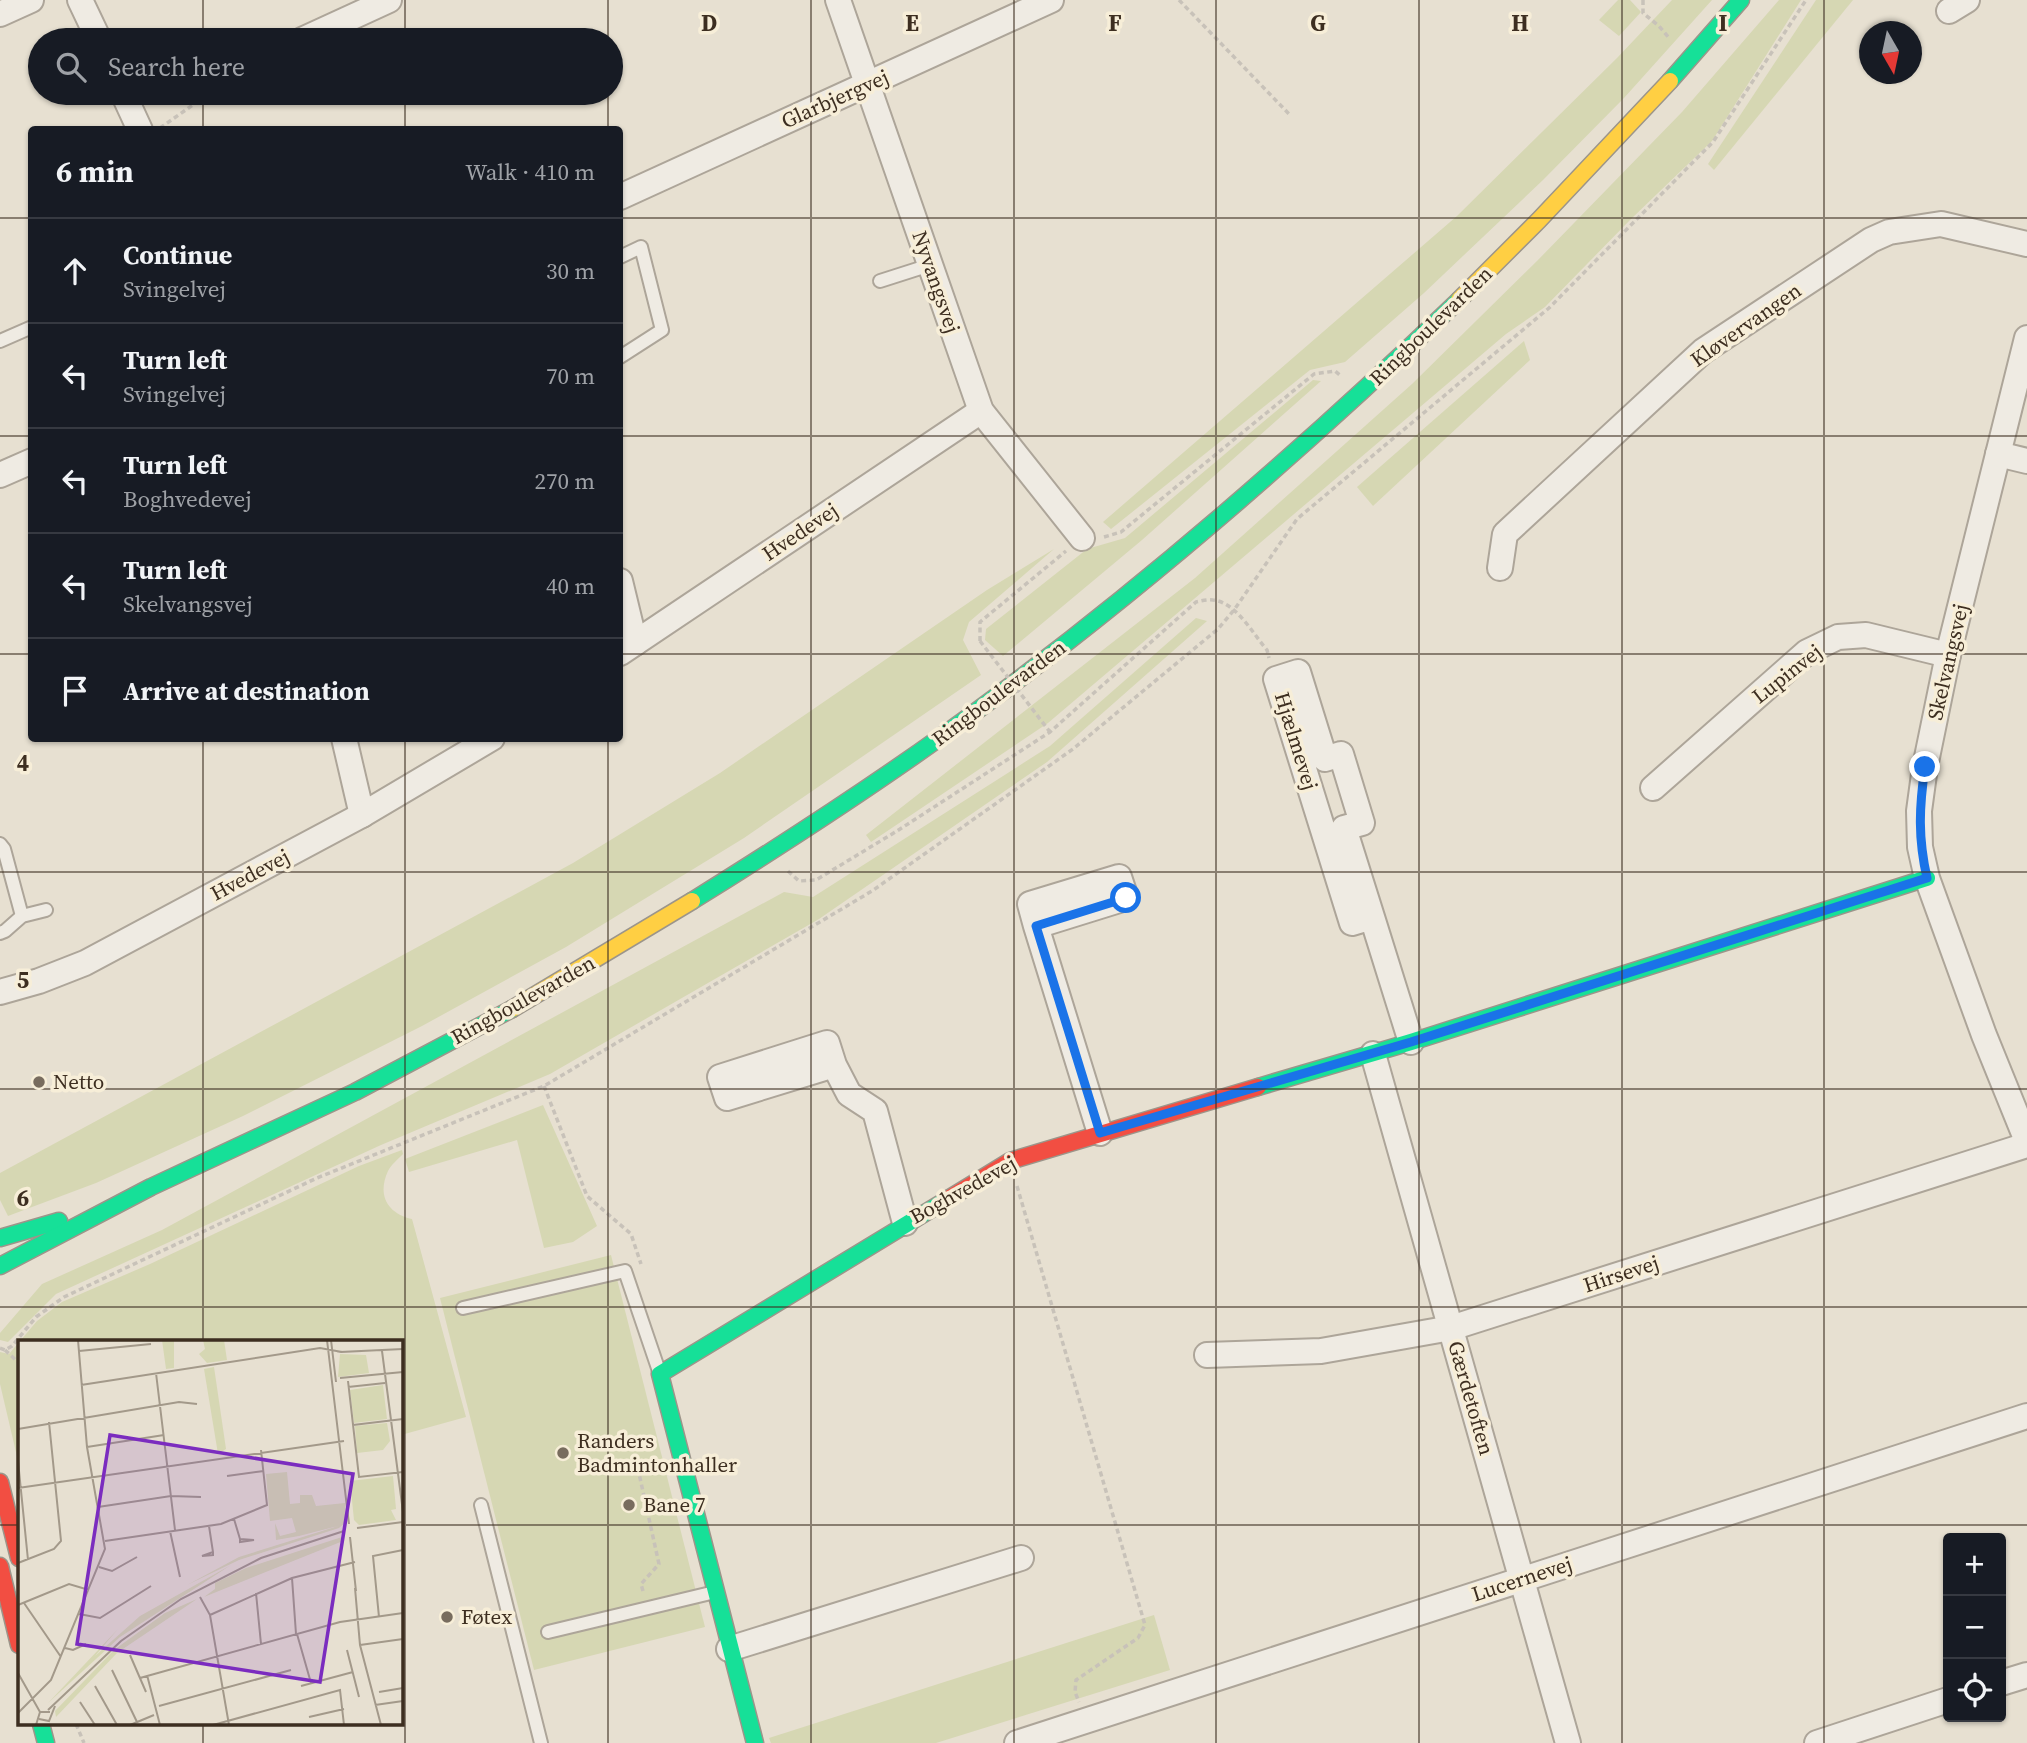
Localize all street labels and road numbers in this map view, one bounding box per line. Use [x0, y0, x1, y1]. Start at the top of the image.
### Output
street label: Glarbjergvej [777, 62, 893, 135]
street label: Nyvangsvej [905, 227, 967, 337]
street label: Ringboulevarden [1363, 259, 1499, 392]
street label: Kløvervangen [1684, 275, 1807, 374]
street label: Hvedevej [756, 496, 843, 568]
street label: Skelvangsvej [1920, 601, 1975, 723]
street label: Ringboulevarden [926, 633, 1072, 753]
street label: Lupinvej [1746, 637, 1828, 710]
street label: Hjælmevej [1268, 688, 1325, 793]
street label: Hvedevej [205, 842, 294, 907]
street label: Ringboulevarden [445, 948, 600, 1051]
street label: Boghvedevej [904, 1148, 1021, 1231]
street label: Hirsevej [1579, 1248, 1662, 1299]
street label: Gærdetoften [1441, 1337, 1502, 1459]
street label: Lucernevej [1468, 1549, 1576, 1608]

